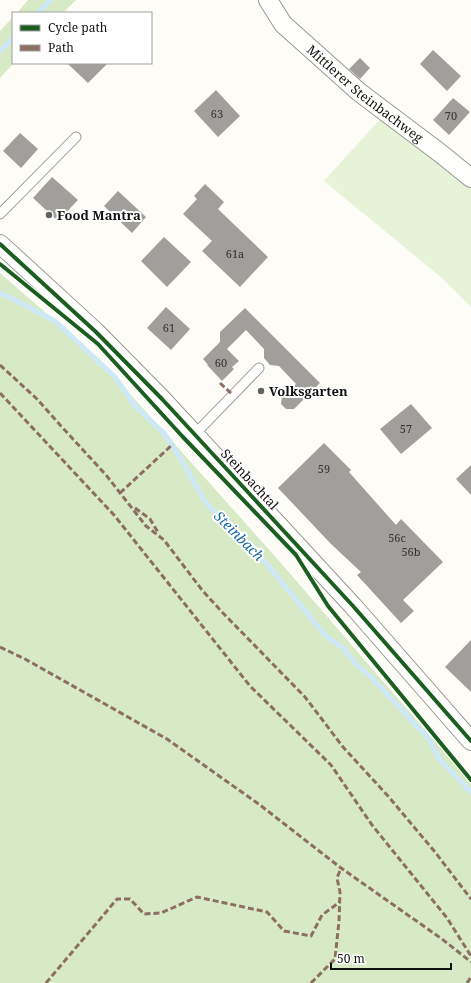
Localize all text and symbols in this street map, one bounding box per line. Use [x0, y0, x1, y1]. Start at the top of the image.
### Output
legend [12, 12, 152, 64]
text: Cycle path [48, 19, 108, 36]
text: Path [48, 39, 74, 56]
street label: Mittlerer Steinbachweg [303, 41, 427, 146]
house number: 63 [211, 106, 223, 121]
house number: 70 [445, 108, 457, 123]
place label: Food Mantra [57, 206, 141, 224]
marker: Food Mantra [44, 210, 54, 220]
house number: 61a [226, 246, 244, 261]
house number: 61 [163, 320, 175, 335]
house number: 60 [215, 355, 227, 370]
place label: Volksgarten [269, 382, 348, 400]
marker: Volksgarten [256, 386, 266, 396]
house number: 57 [400, 421, 412, 436]
street label: Steinbachtal [217, 445, 283, 513]
house number: 59 [318, 461, 330, 476]
water label: Steinbach [210, 506, 269, 565]
house number: 56c [388, 530, 406, 545]
house number: 56b [401, 544, 421, 559]
scale bar [331, 945, 451, 971]
text: 50 m [337, 950, 365, 967]

